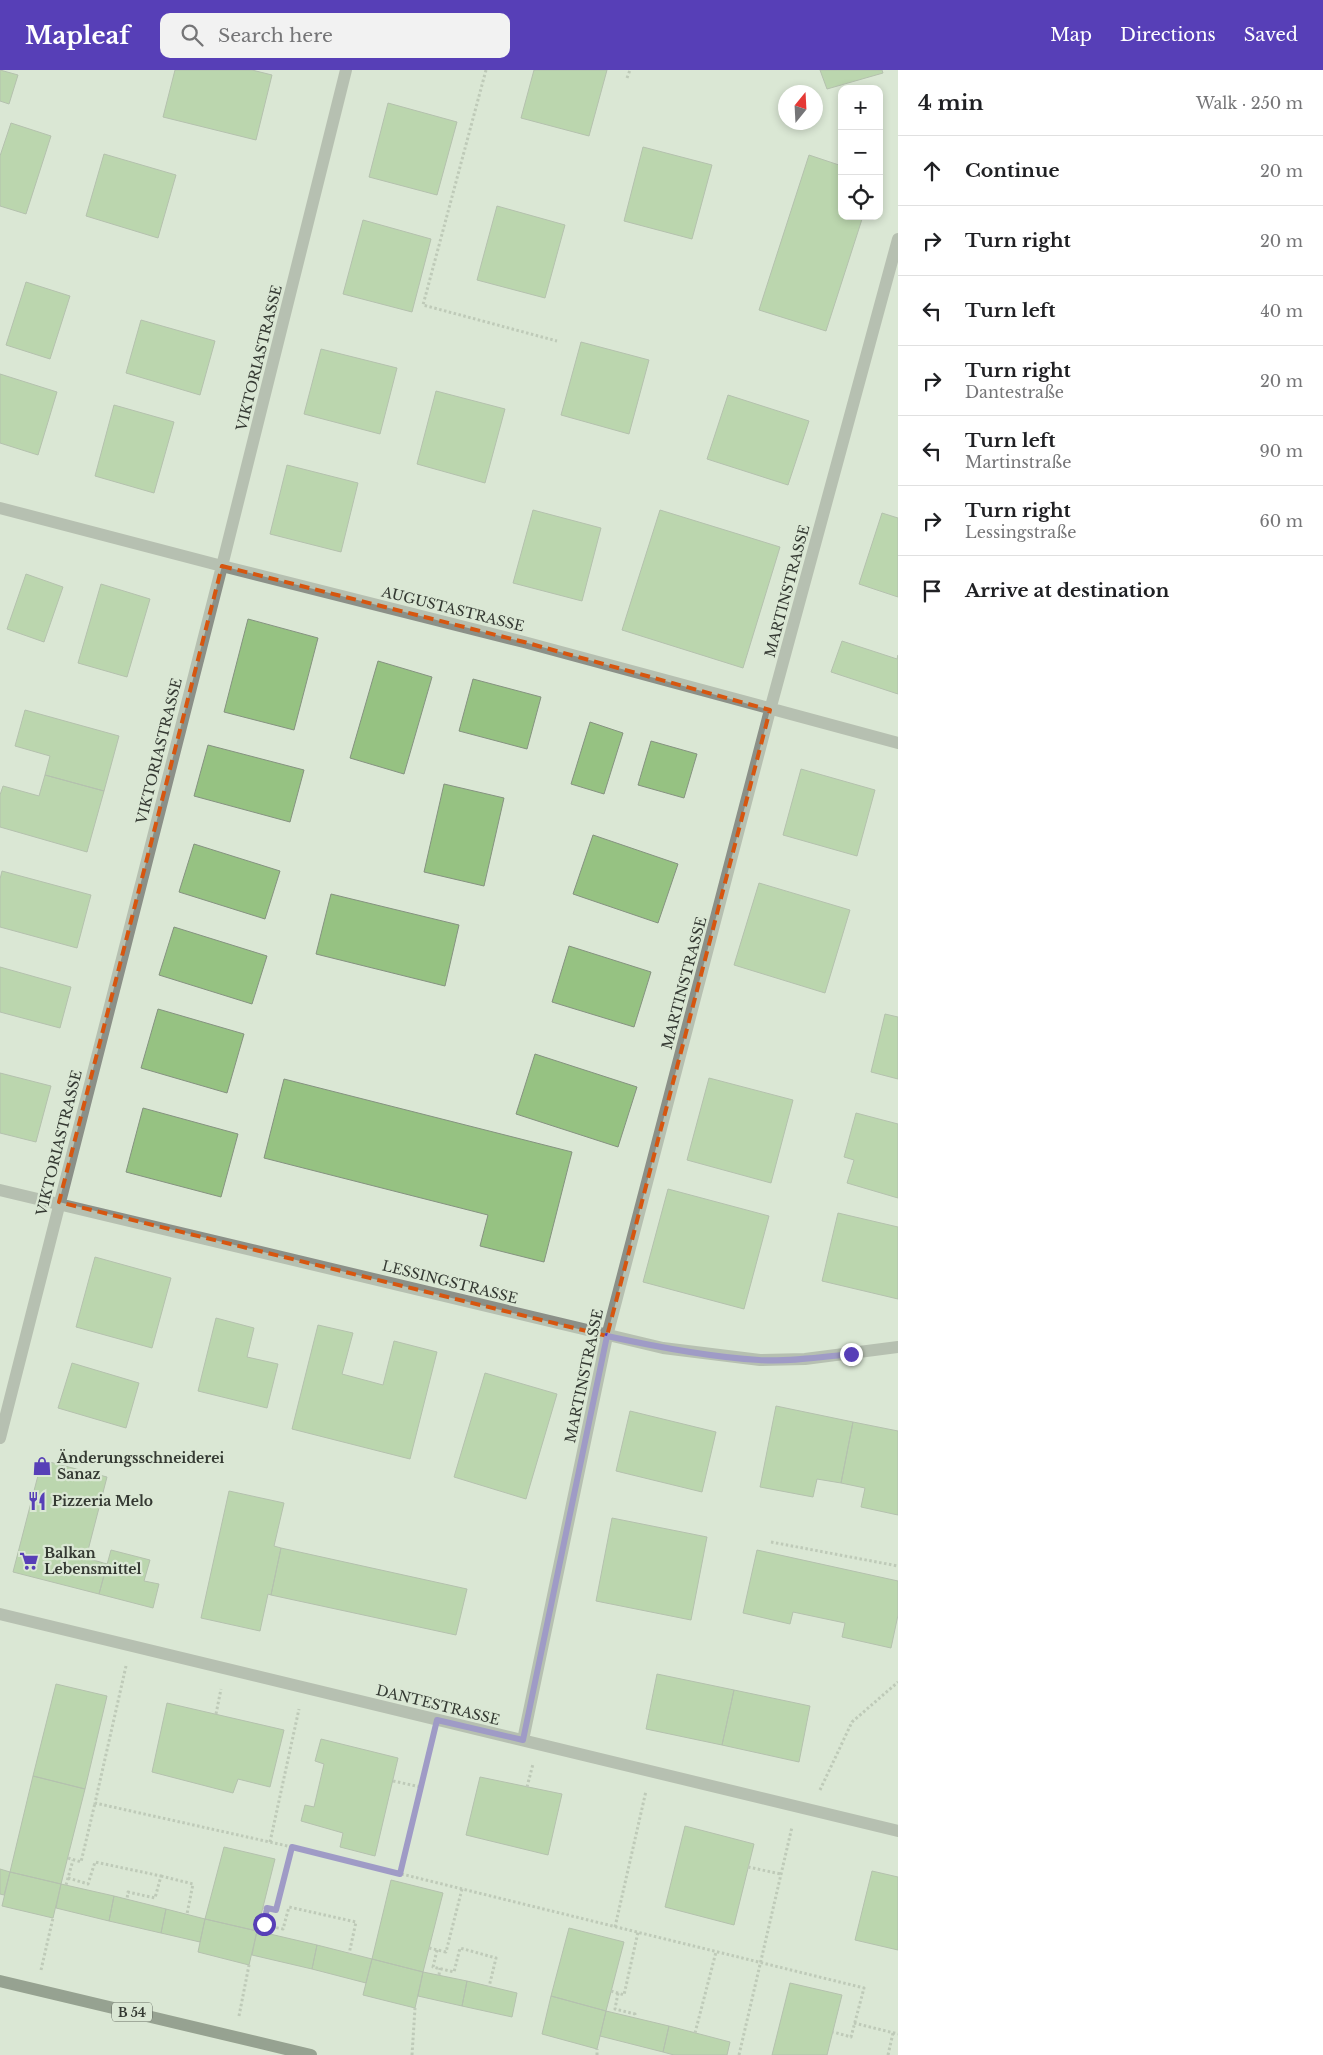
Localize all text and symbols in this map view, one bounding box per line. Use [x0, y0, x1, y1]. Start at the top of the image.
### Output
search box [160, 13, 510, 58]
text: Mapleaf [25, 21, 130, 50]
icon: search [178, 21, 206, 49]
text: Search here [218, 24, 333, 47]
text: Map [1050, 24, 1092, 46]
text: Directions [1120, 24, 1216, 46]
text: Saved [1244, 24, 1298, 46]
north arrow [778, 85, 823, 130]
map controls [838, 85, 883, 220]
button: + [838, 85, 883, 130]
text: 4 min [918, 90, 984, 116]
text: Walk · 250 m [1196, 93, 1303, 113]
button: − [838, 130, 883, 175]
icon: ahead [918, 157, 946, 185]
text: Continue [965, 159, 1060, 182]
text: 20 m [1260, 161, 1303, 181]
button: locate [838, 175, 883, 220]
icon: right [918, 227, 946, 255]
text: Turn right [965, 229, 1071, 252]
text: 20 m [1260, 231, 1303, 251]
street label: VIKTORIASTRASSE [232, 283, 286, 434]
icon: left [918, 297, 946, 325]
text: Turn left [965, 299, 1056, 322]
text: 40 m [1260, 301, 1303, 321]
text: Turn right [965, 359, 1071, 382]
icon: right [918, 367, 946, 395]
text: 20 m [1260, 371, 1303, 391]
text: Dantestraße [965, 382, 1064, 402]
text: Turn left [965, 429, 1056, 452]
icon: left [918, 437, 946, 465]
text: 90 m [1260, 441, 1303, 461]
text: Martinstraße [965, 452, 1071, 472]
text: Turn right [965, 499, 1071, 522]
icon: right [918, 507, 946, 535]
text: 60 m [1260, 511, 1303, 531]
text: Lessingstraße [965, 522, 1076, 542]
street label: MARTINSTRASSE [761, 523, 813, 659]
icon: arrive [918, 577, 946, 605]
text: Arrive at destination [965, 579, 1169, 602]
street label: AUGUSTASTRASSE [379, 582, 526, 635]
street label: VIKTORIASTRASSE [132, 676, 186, 827]
street label: MARTINSTRASSE [658, 915, 710, 1051]
street label: VIKTORIASTRASSE [32, 1068, 86, 1219]
street label: LESSINGSTRASSE [380, 1256, 520, 1308]
street label: MARTINSTRASSE [561, 1307, 607, 1445]
route end [840, 1343, 863, 1366]
place label: Änderungsschneiderei Sanaz [56, 1449, 224, 1483]
shop icon: Änderungsschneiderei Sanaz [31, 1455, 53, 1477]
restaurant icon: Pizzeria Melo [26, 1490, 48, 1512]
place label: Pizzeria Melo [52, 1492, 153, 1510]
place label: Balkan Lebensmittel [44, 1544, 142, 1578]
supermarket icon: Balkan Lebensmittel [18, 1550, 40, 1572]
street label: DANTESTRASSE [374, 1681, 502, 1729]
route start [253, 1913, 276, 1936]
road number: B 54 [112, 2002, 152, 2021]

